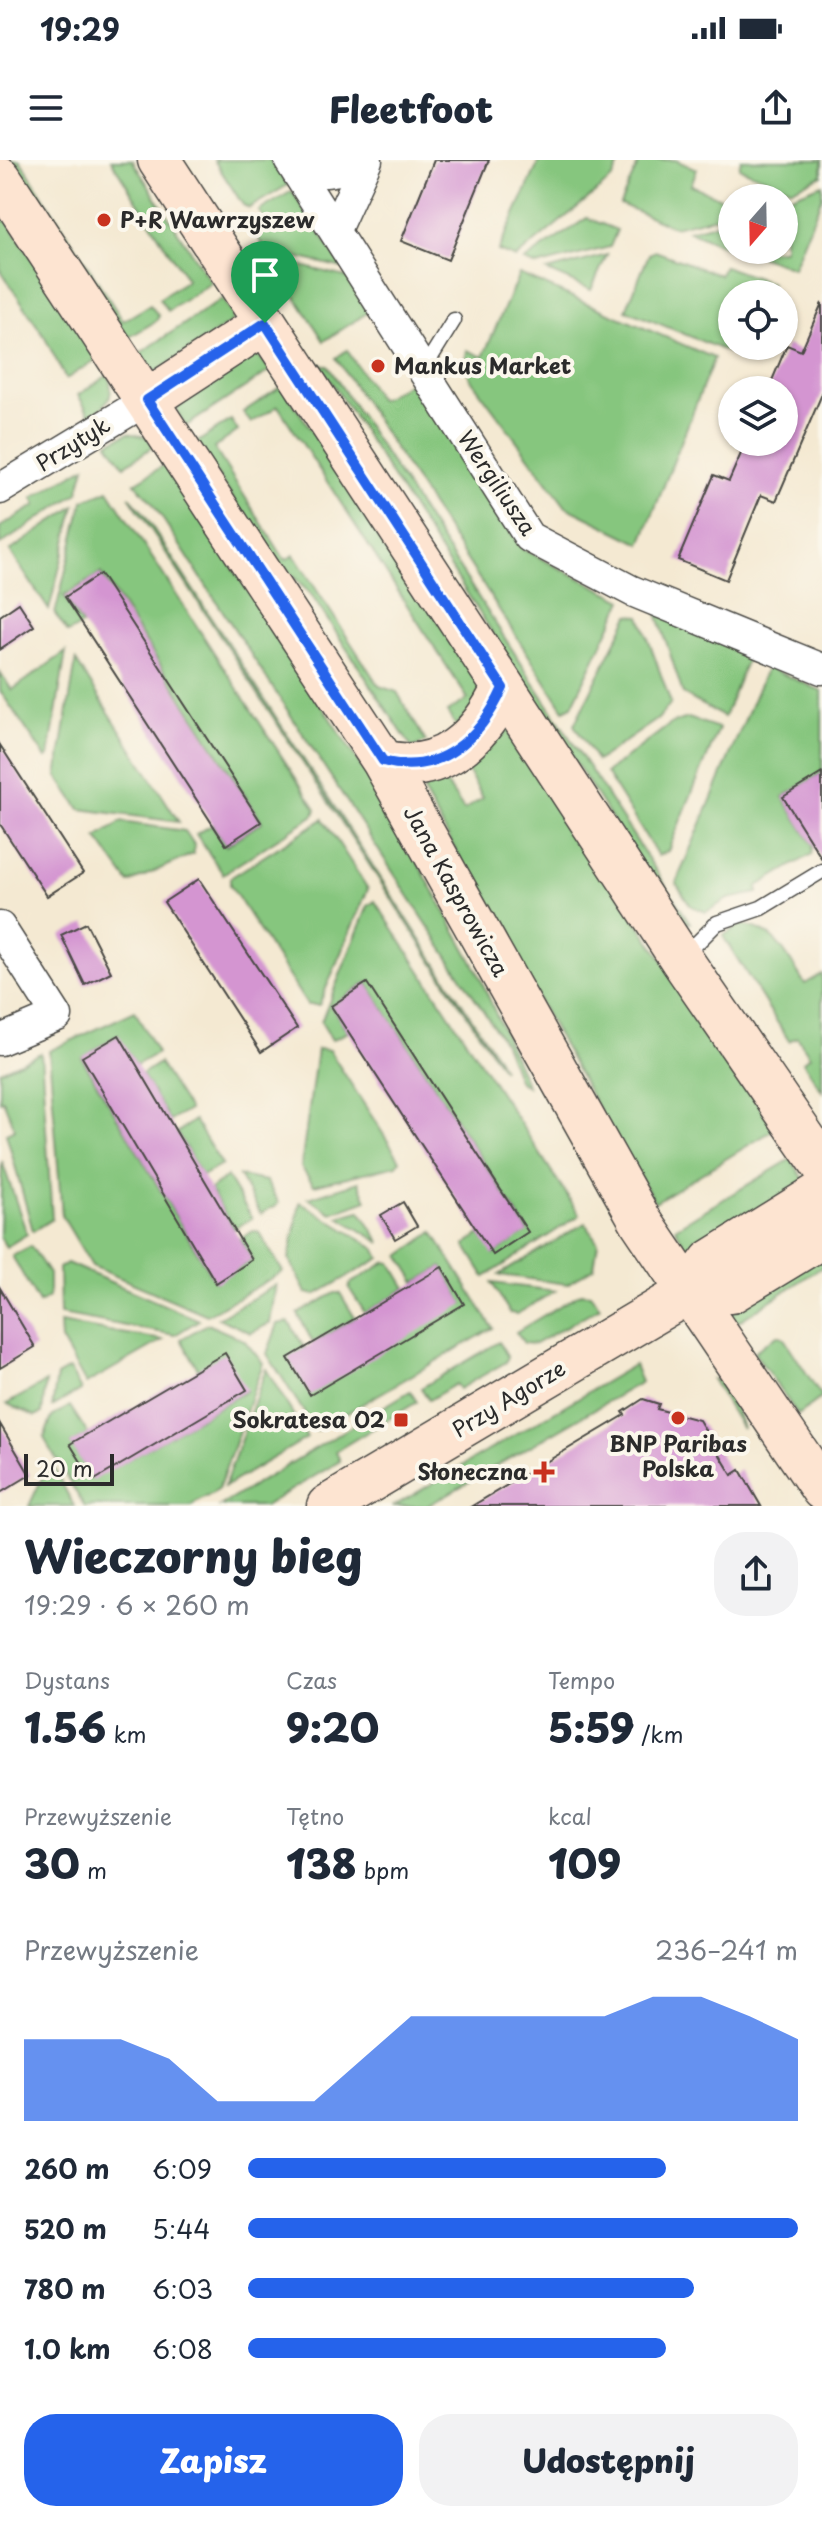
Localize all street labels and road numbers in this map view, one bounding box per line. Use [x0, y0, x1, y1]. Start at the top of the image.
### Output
street label: Przytyk [29, 407, 116, 478]
street label: Wergiliusza [451, 423, 546, 542]
street label: Jana Kasprowicza [397, 799, 518, 982]
street label: Przy Agorze [445, 1351, 571, 1445]

